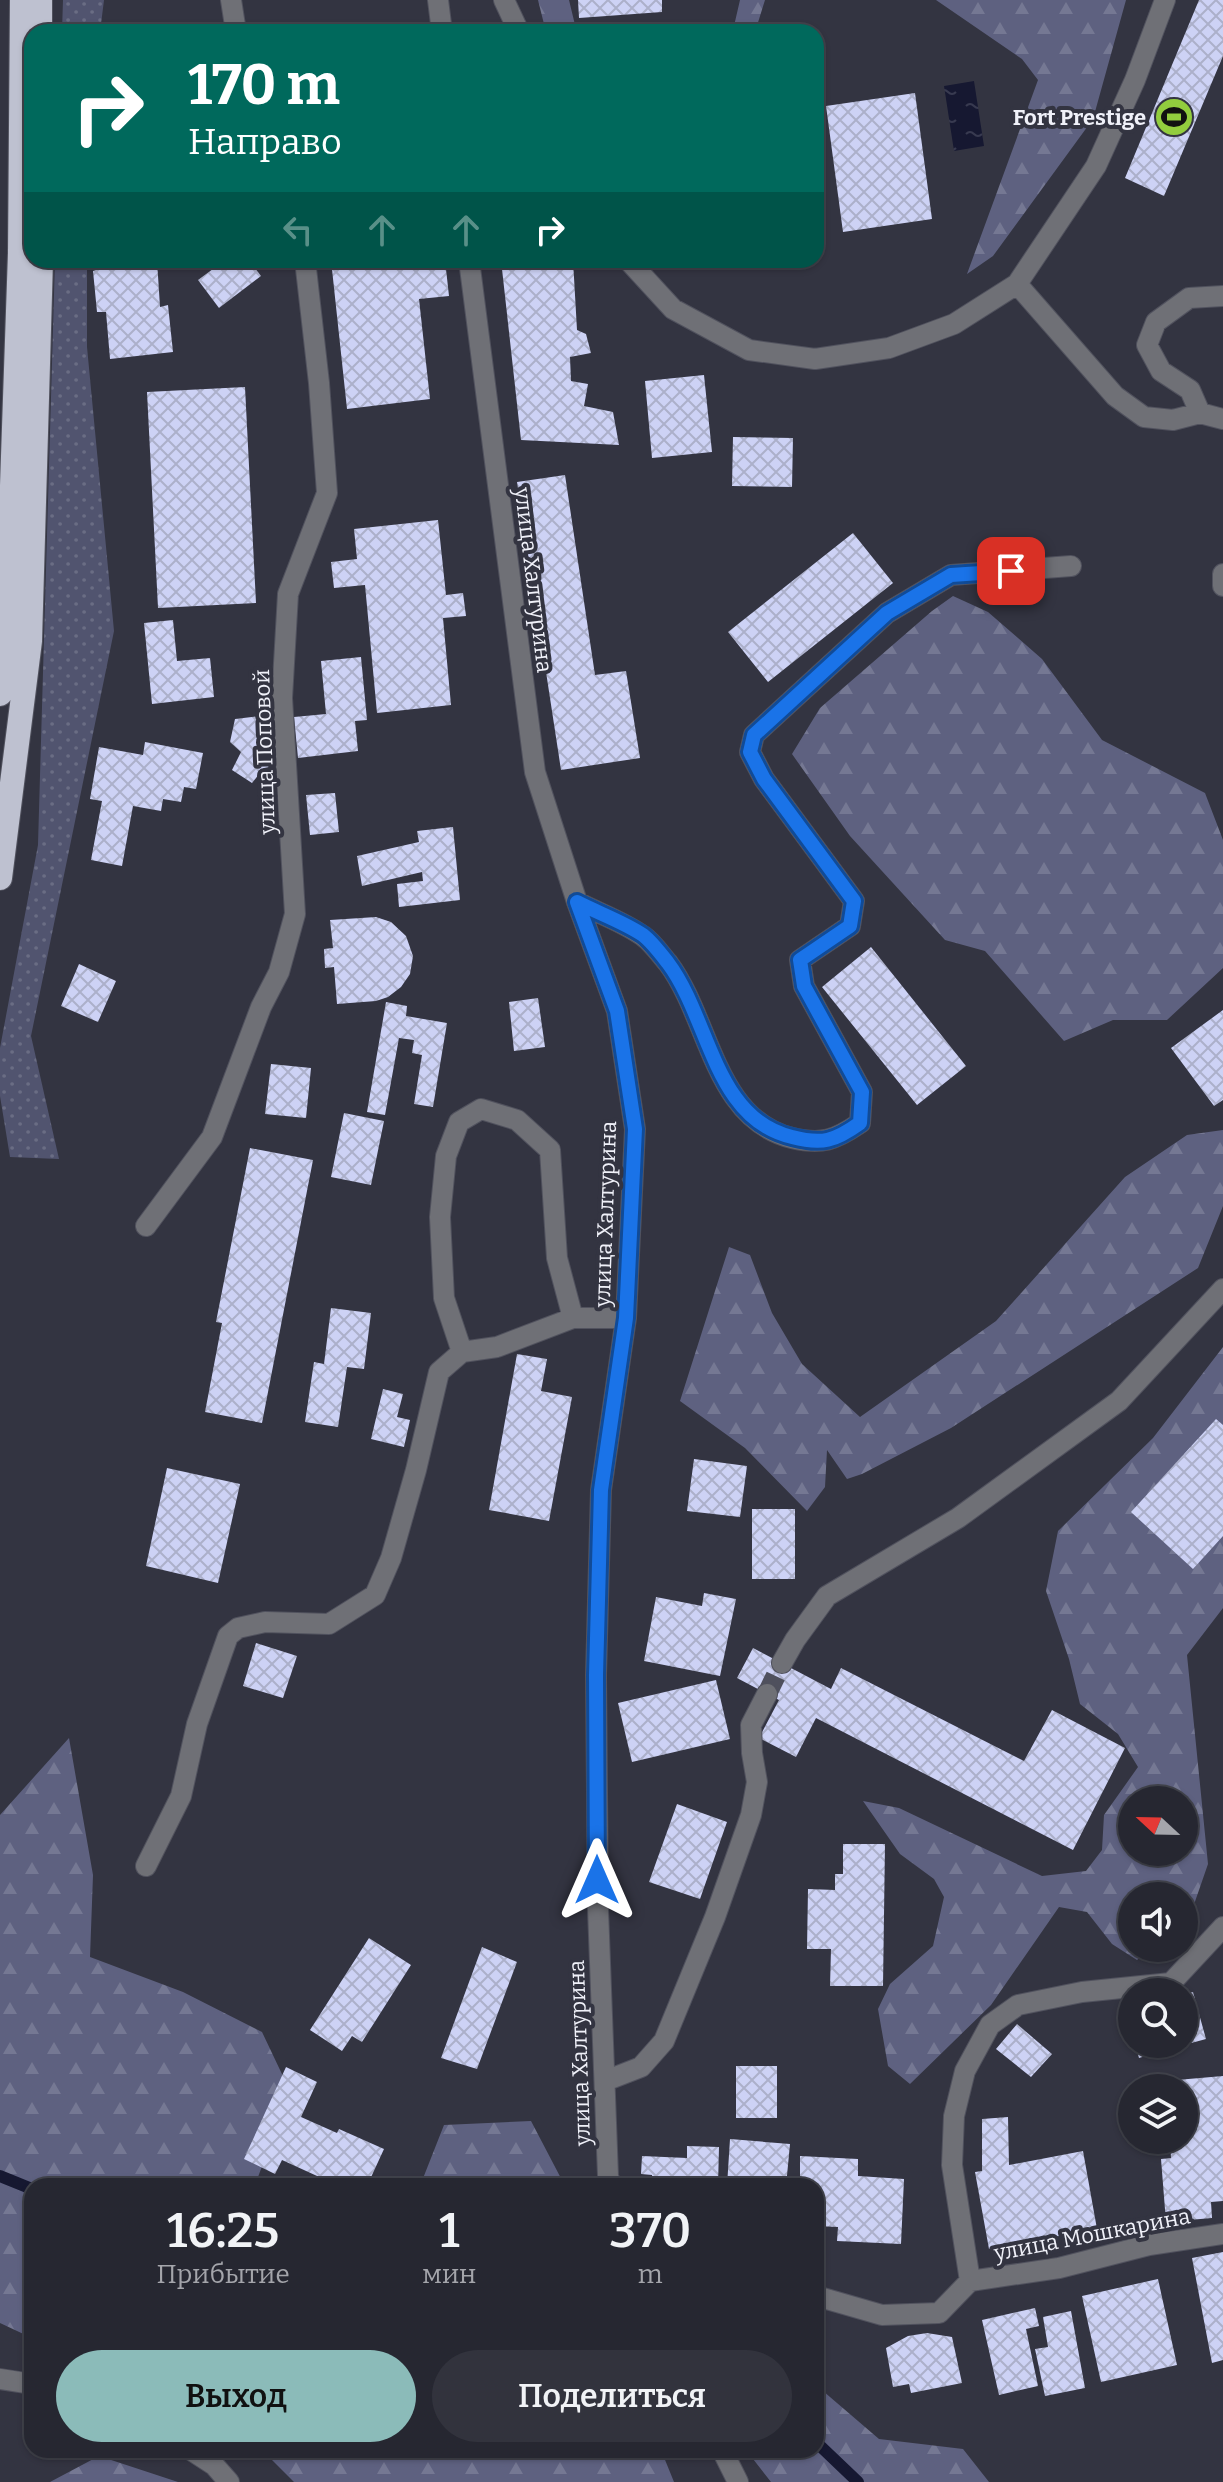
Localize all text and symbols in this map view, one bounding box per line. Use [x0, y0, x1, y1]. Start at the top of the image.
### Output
text: 170 m [188, 52, 340, 119]
icon: right [56, 56, 160, 160]
sports icon: Fort Prestige [1153, 96, 1195, 138]
place label: Fort Prestige [1013, 104, 1146, 131]
text: Направо [188, 120, 342, 164]
icon: left [276, 208, 320, 252]
icon: ahead [360, 208, 404, 252]
icon: ahead [444, 208, 488, 252]
icon: right [528, 208, 572, 252]
street label: улица Халтурина [509, 485, 558, 674]
pin [977, 537, 1045, 605]
icon: arrive [989, 549, 1033, 593]
street label: улица Поповой [248, 669, 281, 836]
street label: улица Халтурина [589, 1120, 622, 1309]
north arrow [1118, 1786, 1198, 1866]
map controls [1118, 1786, 1198, 2154]
position arrow [555, 1838, 639, 1922]
button: sound [1118, 1882, 1198, 1962]
street label: улица Халтурина [563, 1959, 596, 2148]
button: search [1118, 1978, 1198, 2058]
button: layers [1118, 2074, 1198, 2154]
text: 16:25 [167, 2202, 279, 2260]
text: 1 [439, 2202, 459, 2260]
text: 370 [609, 2202, 691, 2260]
street label: улица Мошкарина [991, 2202, 1192, 2267]
text: Прибытие [157, 2259, 290, 2290]
text: мин [422, 2259, 476, 2290]
text: m [638, 2259, 663, 2290]
button: Выход [56, 2350, 416, 2442]
button: Поделиться [432, 2350, 792, 2442]

